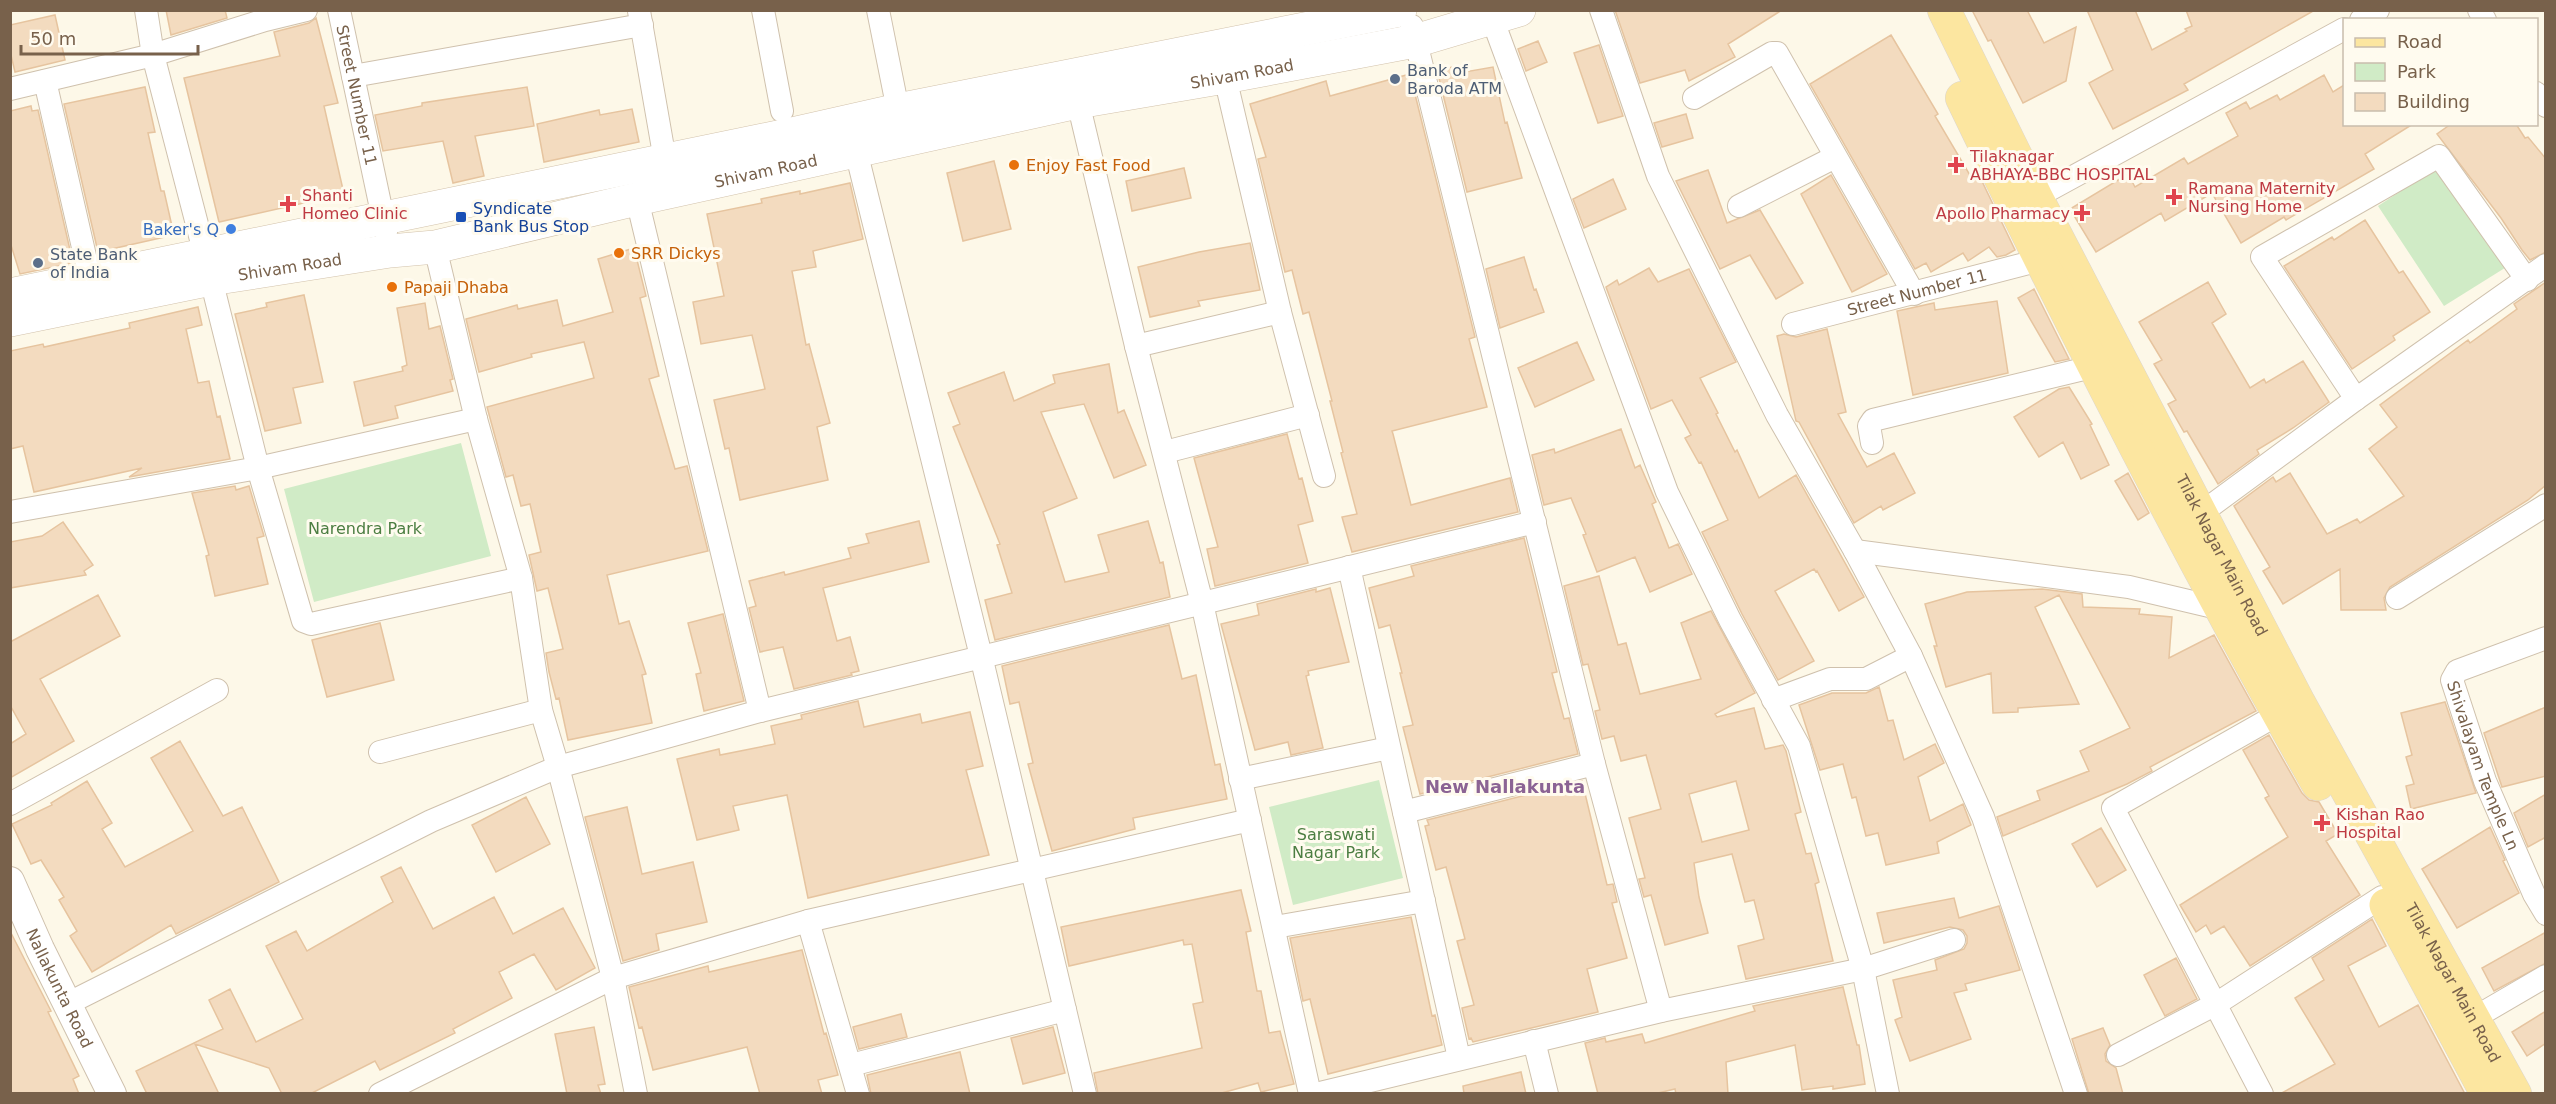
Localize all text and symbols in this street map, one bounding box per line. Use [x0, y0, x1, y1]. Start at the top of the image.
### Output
scale bar [21, 18, 198, 56]
legend [2343, 18, 2538, 126]
street label: Street Number 11 [332, 23, 381, 167]
text: 50 m [30, 28, 76, 49]
text: Road [2397, 31, 2442, 52]
street label: Shivam Road [1189, 55, 1295, 93]
place label: Bank of Baroda ATM [1407, 61, 1502, 98]
text: Park [2397, 61, 2436, 82]
marker: Bank of Baroda ATM [1388, 72, 1402, 86]
text: Building [2397, 91, 2470, 112]
place label: Tilaknagar ABHAYA-BBC HOSPITAL [1969, 147, 2154, 184]
street label: Shivam Road [713, 151, 819, 192]
place label: Enjoy Fast Food [1026, 156, 1151, 175]
marker: Tilaknagar ABHAYA-BBC HOSPITAL [1947, 156, 1965, 174]
marker: Enjoy Fast Food [1007, 158, 1021, 172]
place label: Ramana Maternity Nursing Home [2188, 179, 2335, 216]
place label: Shanti Homeo Clinic [302, 186, 408, 223]
marker: Ramana Maternity Nursing Home [2165, 188, 2183, 206]
marker: Shanti Homeo Clinic [279, 195, 297, 213]
place label: Syndicate Bank Bus Stop [473, 199, 589, 236]
place label: Apollo Pharmacy [1936, 204, 2070, 223]
marker: Apollo Pharmacy [2075, 206, 2089, 220]
marker: Syndicate Bank Bus Stop [454, 210, 468, 224]
place label: Baker's Q [143, 220, 219, 239]
marker: Baker's Q [224, 222, 238, 236]
place label: SRR Dickys [631, 244, 721, 263]
place label: State Bank of India [50, 245, 138, 282]
marker: SRR Dickys [612, 246, 626, 260]
street label: Shivam Road [237, 250, 343, 285]
marker: State Bank of India [31, 256, 45, 270]
street label: Street Number 11 [1845, 265, 1989, 320]
place label: Papaji Dhaba [404, 278, 509, 297]
marker: Papaji Dhaba [385, 280, 399, 294]
street label: Tilak Nagar Main Road [2171, 471, 2271, 639]
park label: Narendra Park [308, 519, 423, 538]
street label: Shivalayam Temple Ln [2443, 678, 2523, 853]
district label: New Nallakunta [1425, 776, 1585, 797]
place label: Kishan Rao Hospital [2336, 805, 2425, 842]
marker: Kishan Rao Hospital [2313, 814, 2331, 832]
park label: Saraswati Nagar Park [1292, 825, 1381, 862]
street label: Tilak Nagar Main Road [2401, 899, 2505, 1066]
street label: Nallakunta Road [22, 925, 97, 1051]

